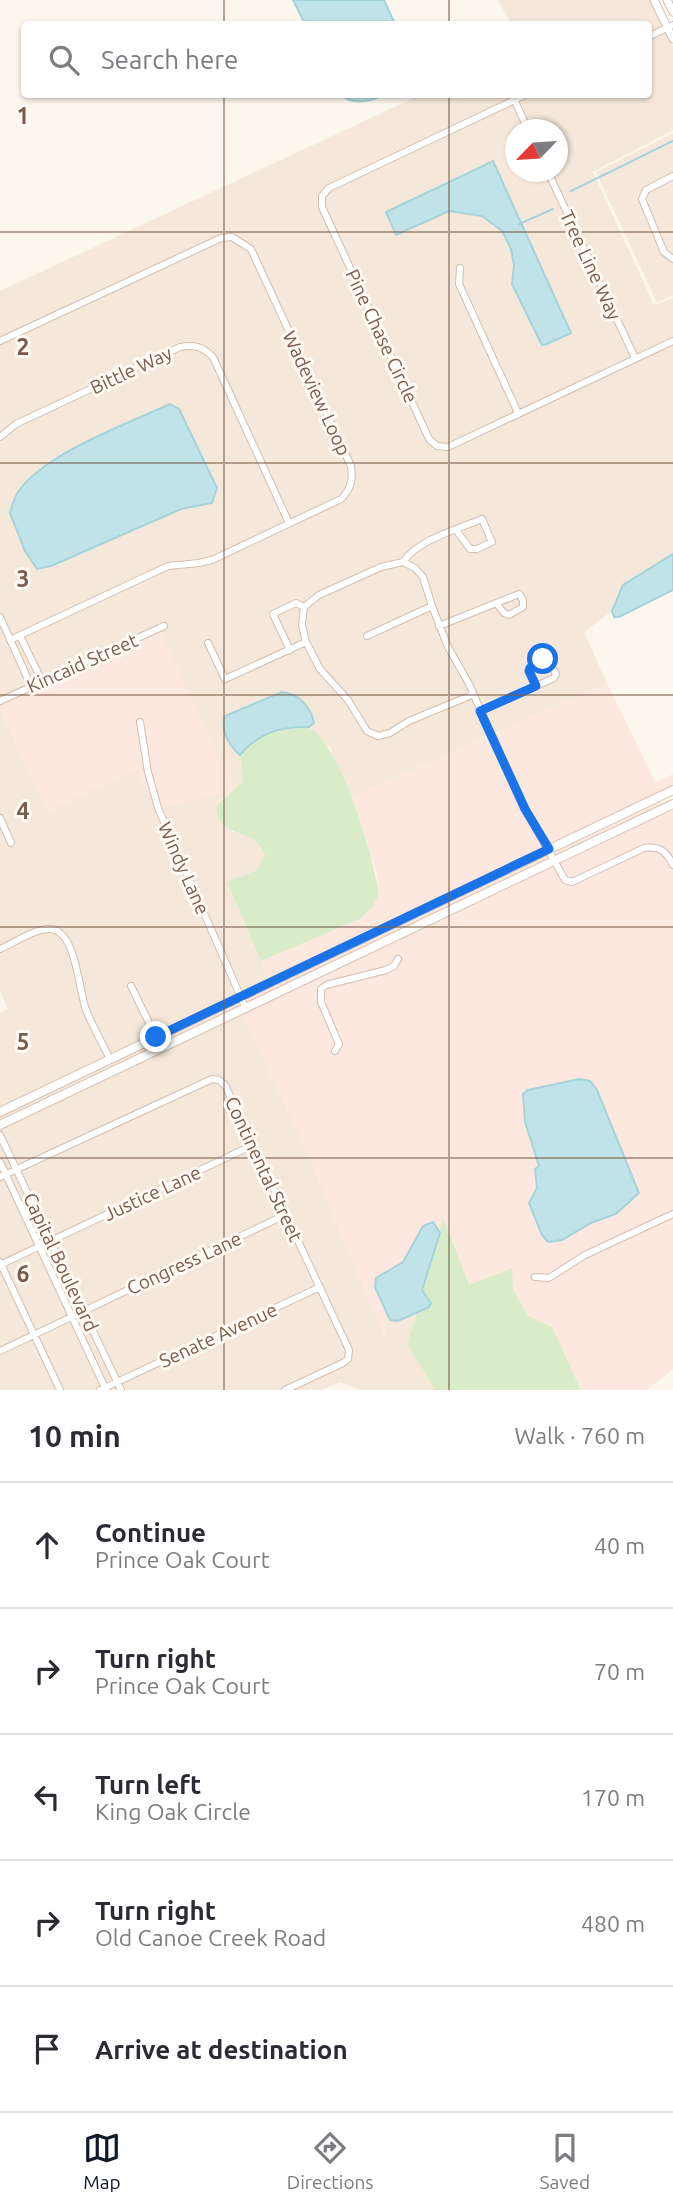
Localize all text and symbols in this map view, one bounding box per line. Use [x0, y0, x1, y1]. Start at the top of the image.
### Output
search box [21, 21, 652, 98]
icon: search [45, 41, 83, 79]
text: Search here [101, 45, 238, 74]
text: 1 [17, 103, 29, 128]
north arrow [505, 119, 568, 182]
street label: Tree Line Way [556, 207, 626, 323]
street label: Pine Chase Circle [341, 266, 423, 406]
street label: Wadeview Loop [278, 327, 356, 459]
text: 2 [17, 334, 29, 359]
street label: Bittle Way [87, 342, 175, 398]
text: 3 [17, 566, 29, 591]
street label: Kincaid Street [23, 629, 141, 697]
route start [527, 643, 558, 674]
text: 4 [17, 798, 30, 823]
street label: Windy Lane [154, 818, 214, 918]
route end [140, 1021, 171, 1052]
text: 5 [17, 1029, 29, 1054]
street label: Continental Street [221, 1093, 307, 1245]
street label: Justice Lane [100, 1161, 204, 1225]
street label: Capital Boulevard [19, 1189, 103, 1335]
street label: Congress Lane [123, 1227, 245, 1299]
text: 6 [17, 1261, 30, 1286]
street label: Senate Avenue [156, 1298, 280, 1372]
text: 10 min [28, 1419, 121, 1453]
text: Walk · 760 m [514, 1423, 645, 1448]
text: Continue [95, 1518, 206, 1547]
icon: ahead [28, 1526, 66, 1564]
text: 40 m [594, 1533, 645, 1558]
text: Prince Oak Court [95, 1547, 270, 1572]
text: Turn right [95, 1644, 216, 1673]
icon: right [28, 1652, 66, 1690]
text: 70 m [594, 1659, 645, 1684]
text: Prince Oak Court [95, 1673, 270, 1698]
text: Turn left [95, 1770, 201, 1799]
icon: left [28, 1778, 66, 1816]
text: 170 m [581, 1785, 645, 1810]
text: King Oak Circle [95, 1799, 251, 1824]
text: Turn right [95, 1896, 216, 1925]
icon: right [28, 1904, 66, 1942]
text: 480 m [581, 1911, 645, 1936]
text: Old Canoe Creek Road [95, 1925, 326, 1950]
icon: arrive [28, 2030, 66, 2068]
text: Arrive at destination [95, 2035, 348, 2064]
tab: Map [83, 2129, 121, 2193]
tab: Directions [287, 2129, 374, 2193]
tab: Saved [539, 2129, 590, 2193]

